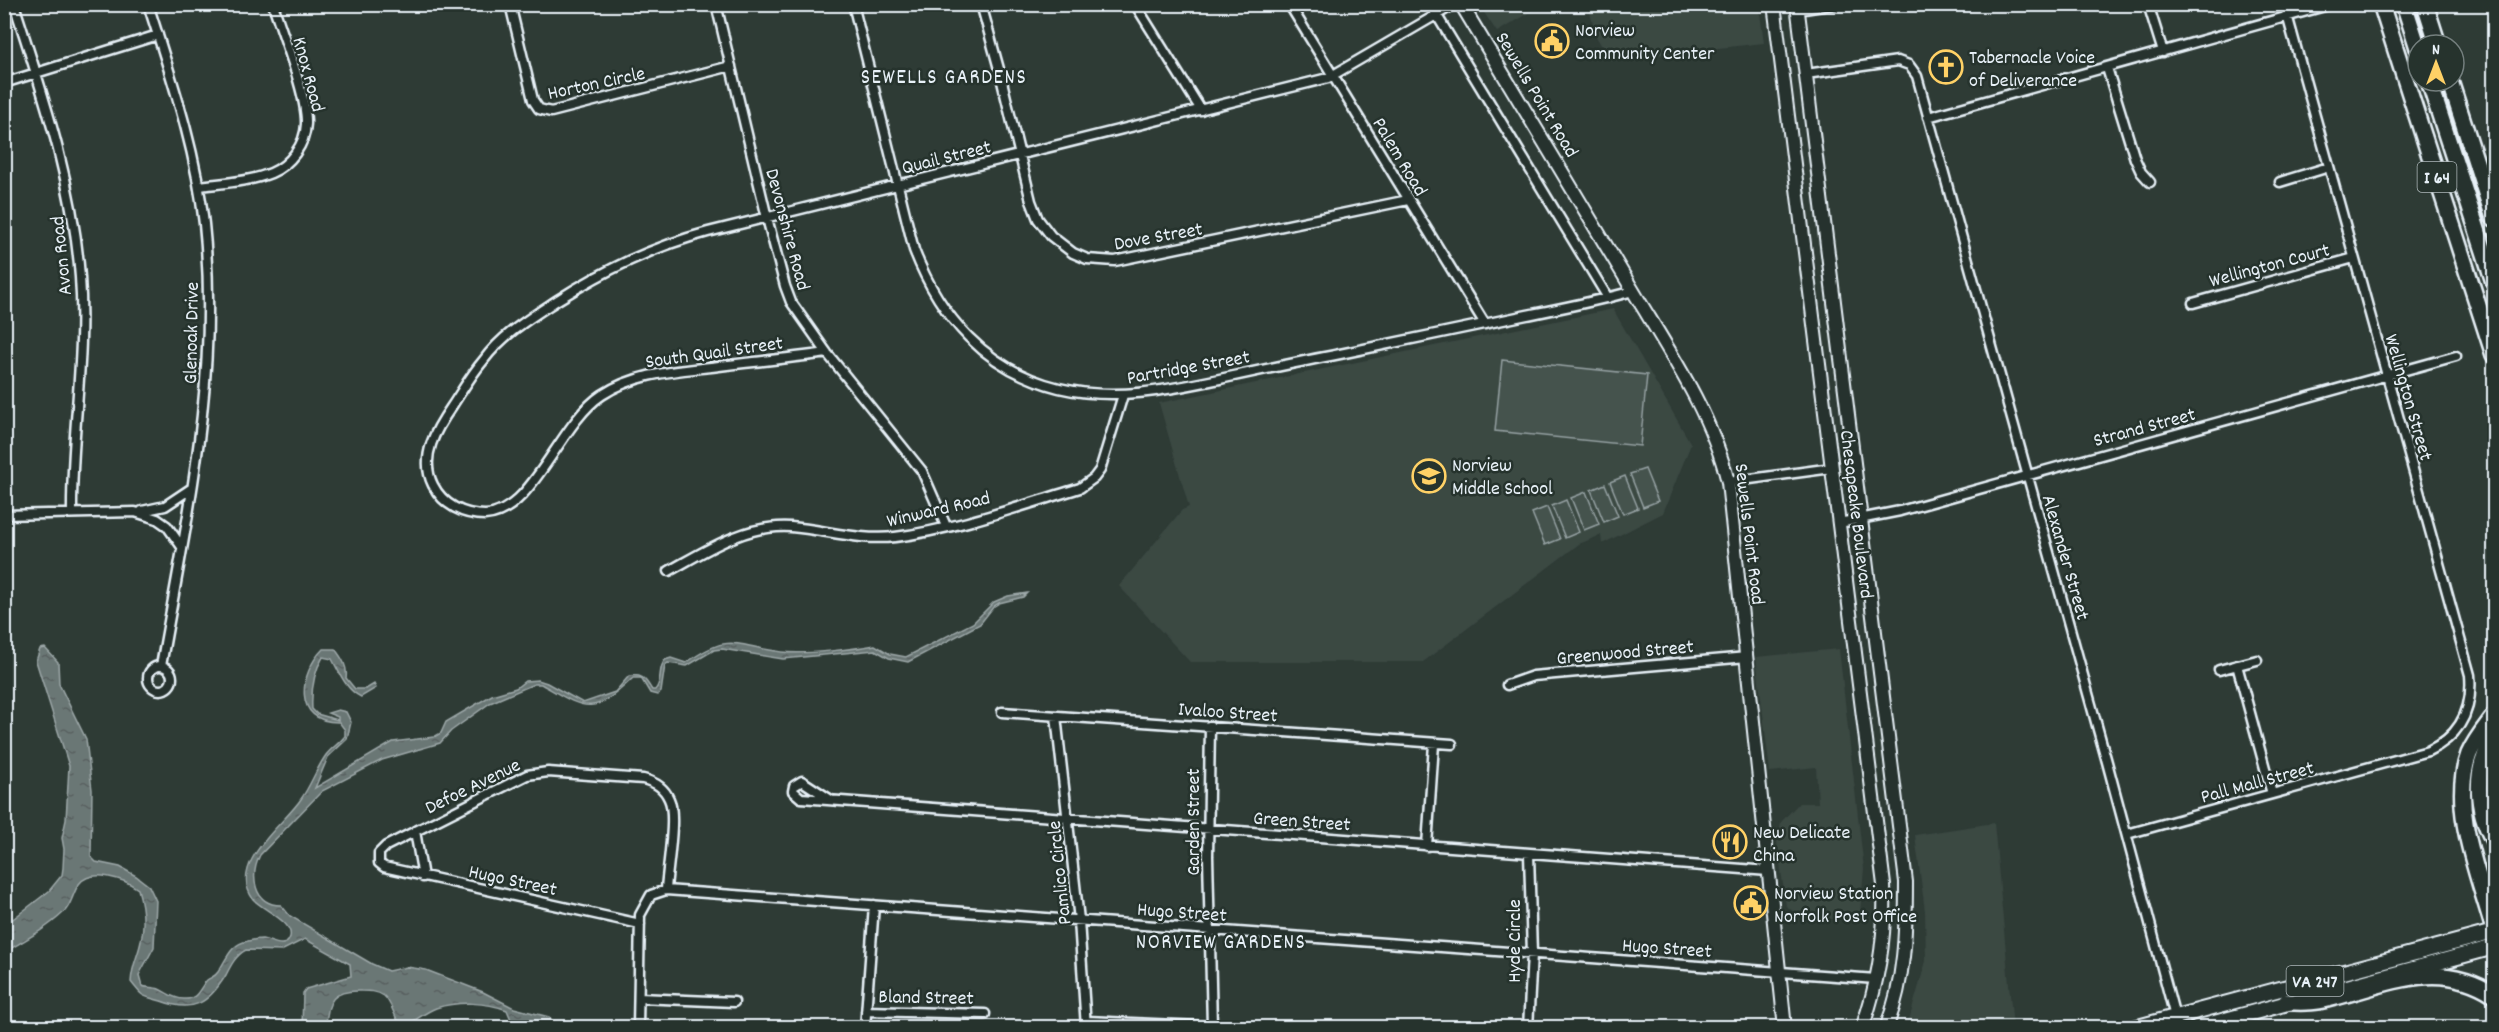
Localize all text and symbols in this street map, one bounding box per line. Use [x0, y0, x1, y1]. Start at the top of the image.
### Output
place label: Norview Community Center [1575, 18, 1715, 69]
public building icon: Norview Community Center [1534, 23, 1570, 59]
street label: Sewells Point Road [1487, 27, 1584, 164]
north arrow [2406, 33, 2466, 93]
street label: Knox Road [284, 34, 331, 115]
text: N [2432, 39, 2440, 62]
place label: Tabernacle Voice of Deliverance [1969, 45, 2095, 96]
church icon: Tabernacle Voice of Deliverance [1928, 49, 1964, 85]
street label: Horton Circle [545, 61, 648, 109]
district label: SEWELLS GARDENS [861, 64, 1027, 94]
street label: Palem Road [1364, 113, 1433, 202]
street label: Quail Street [899, 134, 994, 184]
road number: I 64 [2418, 162, 2456, 192]
street label: Devonshire Road [756, 166, 816, 294]
street label: Avon Road [45, 215, 81, 297]
street label: Dove Street [1112, 216, 1205, 260]
street label: Wellington Court [2206, 237, 2333, 296]
street label: Glenoak Drive [178, 281, 208, 385]
street label: South Quail Street [644, 330, 785, 377]
street label: Wellington Street [2376, 331, 2439, 464]
street label: Partridge Street [1125, 344, 1252, 394]
street label: Strand Street [2091, 402, 2199, 456]
street label: Chesapeake Boulevard [1831, 428, 1879, 600]
place label: Norview Middle School [1452, 453, 1553, 504]
school or university icon: Norview Middle School [1411, 458, 1447, 494]
street label: Sewells Point Road [1725, 462, 1771, 607]
street label: Winward Road [884, 485, 993, 536]
street label: Alexander Street [2033, 492, 2095, 624]
street label: Greenwood Street [1555, 634, 1695, 674]
street label: Ivaloo Street [1177, 697, 1278, 731]
street label: Defoe Avenue [421, 752, 526, 823]
street label: Pall Mall Street [2198, 755, 2318, 812]
street label: Garden Street [1181, 768, 1209, 876]
street label: Green Street [1252, 806, 1351, 840]
street label: Pamlico Circle [1042, 819, 1080, 926]
place label: New Delicate China [1753, 820, 1850, 871]
restaurant icon: New Delicate China [1712, 824, 1748, 860]
street label: Hugo Street [466, 859, 559, 905]
place label: Norview Station Norfolk Post Office [1774, 881, 1917, 932]
public building icon: Norview Station Norfolk Post Office [1733, 885, 1769, 921]
street label: Hugo Street [1136, 897, 1228, 931]
street label: Hyde Circle [1502, 899, 1530, 983]
district label: NORVIEW GARDENS [1136, 929, 1306, 959]
street label: Hugo Street [1621, 933, 1713, 967]
road number: VA 247 [2286, 966, 2344, 996]
street label: Bland Street [878, 984, 974, 1014]

